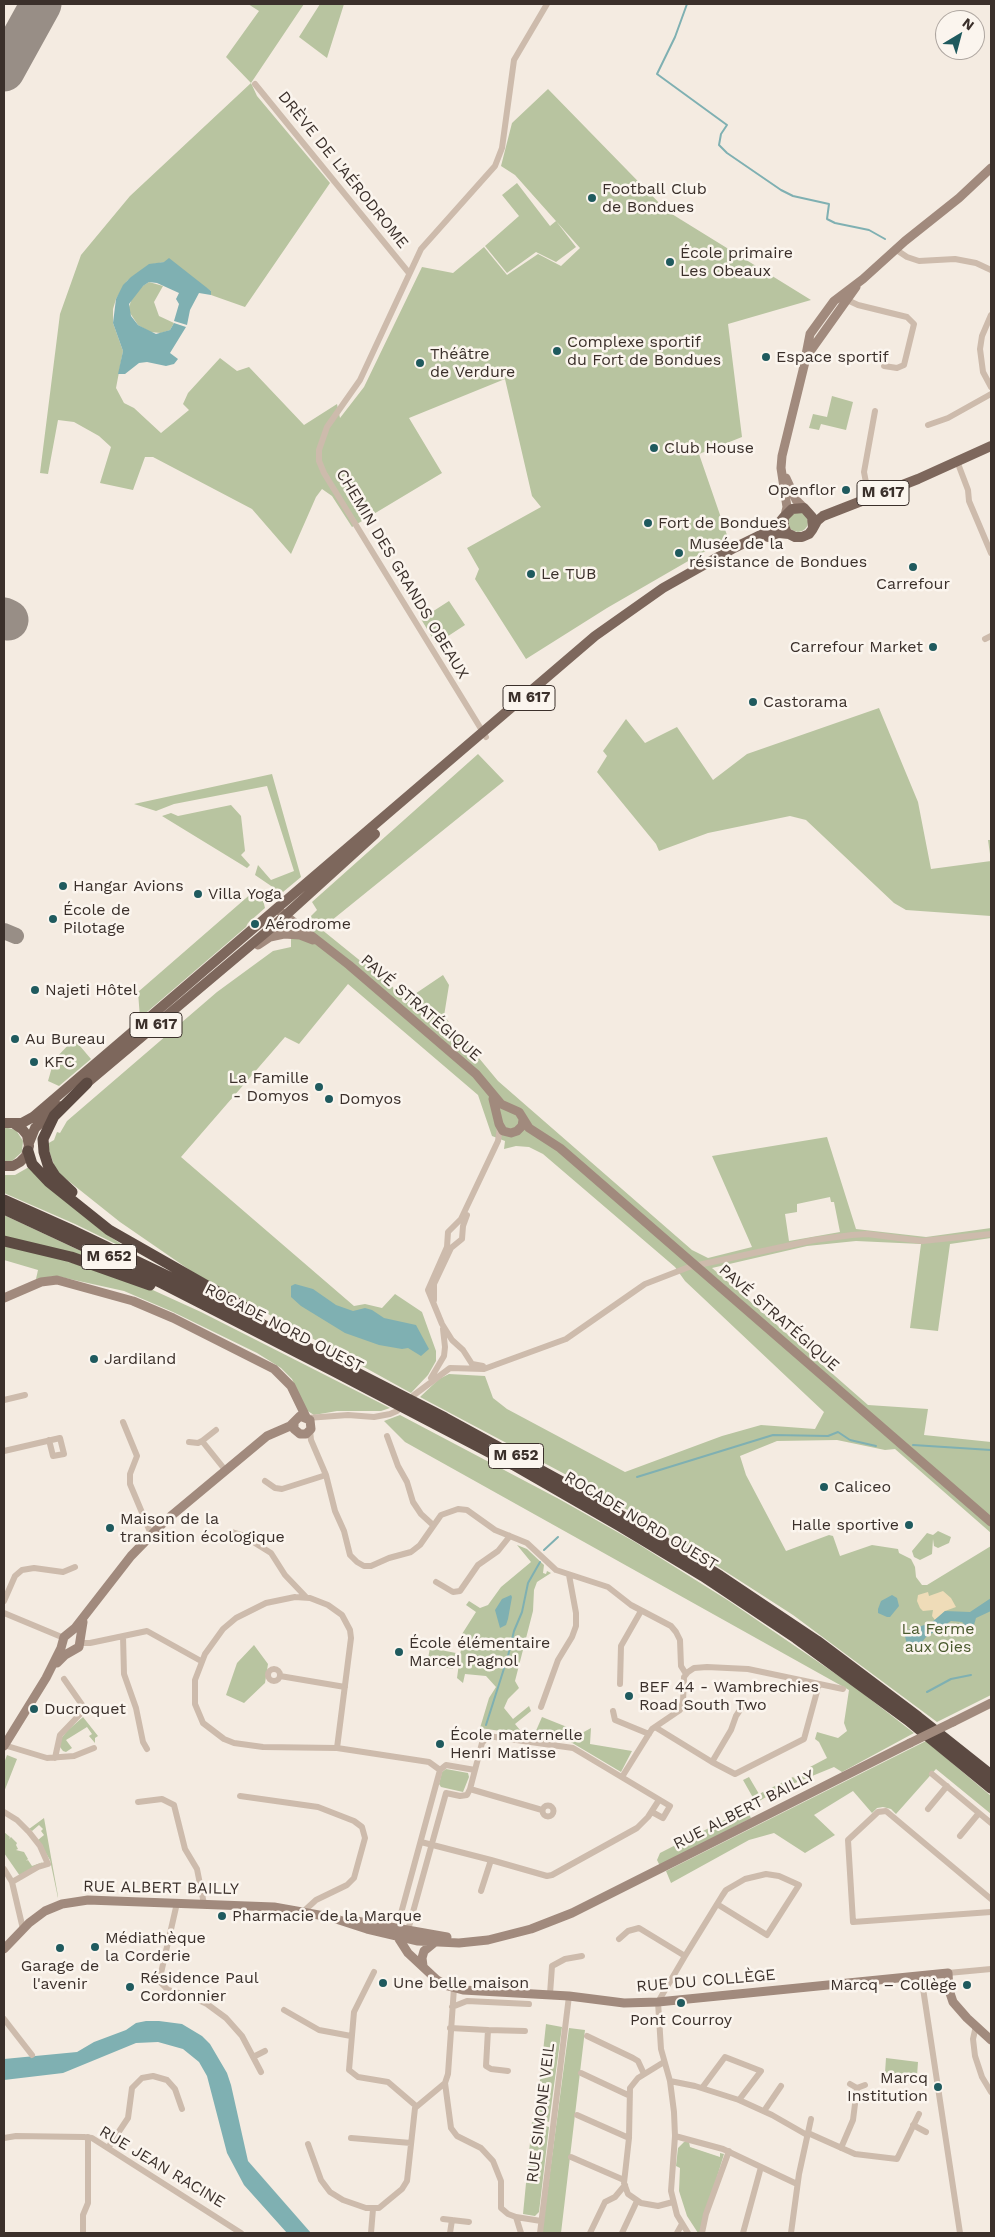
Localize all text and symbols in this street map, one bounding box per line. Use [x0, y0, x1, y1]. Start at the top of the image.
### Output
north arrow [935, 10, 985, 60]
text: N [959, 14, 977, 33]
street label: DRÈVE DE L'AÉRODROME [274, 88, 412, 252]
place label: Football Club de Bondues [602, 179, 707, 217]
marker: Football Club de Bondues [586, 192, 598, 204]
place label: École primaire Les Obeaux [680, 243, 793, 281]
marker: École primaire Les Obeaux [664, 256, 676, 268]
place label: Complexe sportif du Fort de Bondues [567, 332, 721, 370]
place label: Théâtre de Verdure [430, 344, 515, 382]
marker: Complexe sportif du Fort de Bondues [551, 345, 563, 357]
place label: Espace sportif [776, 347, 889, 367]
marker: Espace sportif [760, 351, 772, 363]
marker: Théâtre de Verdure [414, 357, 426, 369]
place label: Club House [664, 438, 754, 458]
marker: Club House [648, 442, 660, 454]
street label: CHEMIN DES GRANDS OBEAUX [332, 466, 472, 682]
place label: Openflor [768, 480, 836, 500]
road number: M 617 [857, 480, 909, 506]
marker: Openflor [840, 484, 852, 496]
place label: Fort de Bondues [658, 513, 787, 533]
marker: Fort de Bondues [642, 517, 654, 529]
place label: Musée de la résistance de Bondues [689, 534, 867, 572]
marker: Musée de la résistance de Bondues [673, 547, 685, 559]
marker: Carrefour [907, 561, 919, 573]
place label: Le TUB [541, 564, 596, 584]
marker: Le TUB [525, 568, 537, 580]
place label: Carrefour [876, 574, 950, 594]
place label: Carrefour Market [790, 637, 923, 657]
marker: Carrefour Market [927, 641, 939, 653]
road number: M 617 [503, 686, 555, 710]
place label: Castorama [763, 692, 847, 712]
marker: Castorama [747, 696, 759, 708]
place label: Hangar Avions [73, 876, 184, 896]
marker: Hangar Avions [57, 880, 69, 892]
place label: Villa Yoga [208, 884, 282, 904]
marker: Villa Yoga [192, 888, 204, 900]
place label: École de Pilotage [63, 900, 130, 938]
marker: École de Pilotage [47, 913, 59, 925]
place label: Aérodrome [265, 914, 351, 934]
marker: Aérodrome [249, 918, 261, 930]
street label: PAVÉ STRATÉGIQUE [357, 950, 485, 1066]
place label: Najeti Hôtel [45, 980, 137, 1000]
marker: Najeti Hôtel [29, 984, 41, 996]
road number: M 617 [130, 1012, 182, 1038]
place label: Au Bureau [25, 1029, 105, 1049]
marker: Au Bureau [9, 1033, 21, 1045]
place label: KFC [44, 1052, 75, 1072]
marker: KFC [28, 1056, 40, 1068]
place label: La Famille - Domyos [228, 1068, 309, 1106]
marker: La Famille - Domyos [313, 1081, 325, 1093]
place label: Domyos [339, 1089, 401, 1109]
marker: Domyos [323, 1093, 335, 1105]
road number: M 652 [82, 1244, 136, 1270]
street label: PAVÉ STRATÉGIQUE [715, 1260, 843, 1376]
street label: ROCADE NORD OUEST [201, 1280, 367, 1376]
place label: Jardiland [104, 1349, 176, 1369]
marker: Jardiland [88, 1353, 100, 1365]
road number: M 652 [488, 1444, 544, 1468]
street label: ROCADE NORD OUEST [561, 1468, 721, 1574]
place label: Caliceo [834, 1477, 891, 1497]
marker: Caliceo [818, 1481, 830, 1493]
place label: Maison de la transition écologique [120, 1509, 285, 1547]
place label: Halle sportive [791, 1515, 899, 1535]
marker: Halle sportive [903, 1519, 915, 1531]
marker: Maison de la transition écologique [104, 1522, 116, 1534]
park label: La Ferme aux Oies [901, 1619, 975, 1657]
place label: École élémentaire Marcel Pagnol [409, 1633, 550, 1671]
marker: École élémentaire Marcel Pagnol [393, 1646, 405, 1658]
place label: BEF 44 - Wambrechies Road South Two [639, 1677, 819, 1715]
marker: BEF 44 - Wambrechies Road South Two [623, 1690, 635, 1702]
place label: Ducroquet [44, 1699, 126, 1719]
marker: Ducroquet [28, 1703, 40, 1715]
place label: École maternelle Henri Matisse [450, 1725, 583, 1763]
marker: École maternelle Henri Matisse [434, 1738, 446, 1750]
street label: RUE ALBERT BAILLY [670, 1766, 818, 1854]
street label: RUE ALBERT BAILLY [83, 1877, 239, 1899]
place label: Pharmacie de la Marque [232, 1906, 422, 1926]
marker: Pharmacie de la Marque [216, 1910, 228, 1922]
place label: Médiathèque la Corderie [105, 1928, 206, 1966]
marker: Médiathèque la Corderie [89, 1941, 101, 1953]
marker: Garage de l'avenir [54, 1942, 66, 1954]
place label: Garage de l'avenir [21, 1956, 99, 1994]
street label: RUE DU COLLÈGE [636, 1965, 776, 1997]
place label: Résidence Paul Cordonnier [140, 1968, 259, 2006]
place label: Une belle maison [393, 1973, 529, 1993]
place label: Marcq – Collège [830, 1975, 957, 1995]
marker: Une belle maison [377, 1977, 389, 1989]
marker: Marcq – Collège [961, 1979, 973, 1991]
marker: Résidence Paul Cordonnier [124, 1981, 136, 1993]
marker: Pont Courroy [675, 1997, 687, 2009]
place label: Pont Courroy [630, 2010, 732, 2030]
street label: RUE SIMONE VEIL [523, 2042, 559, 2184]
place label: Marcq Institution [847, 2068, 928, 2106]
marker: Marcq Institution [932, 2081, 944, 2093]
street label: RUE JEAN RACINE [96, 2122, 228, 2212]

